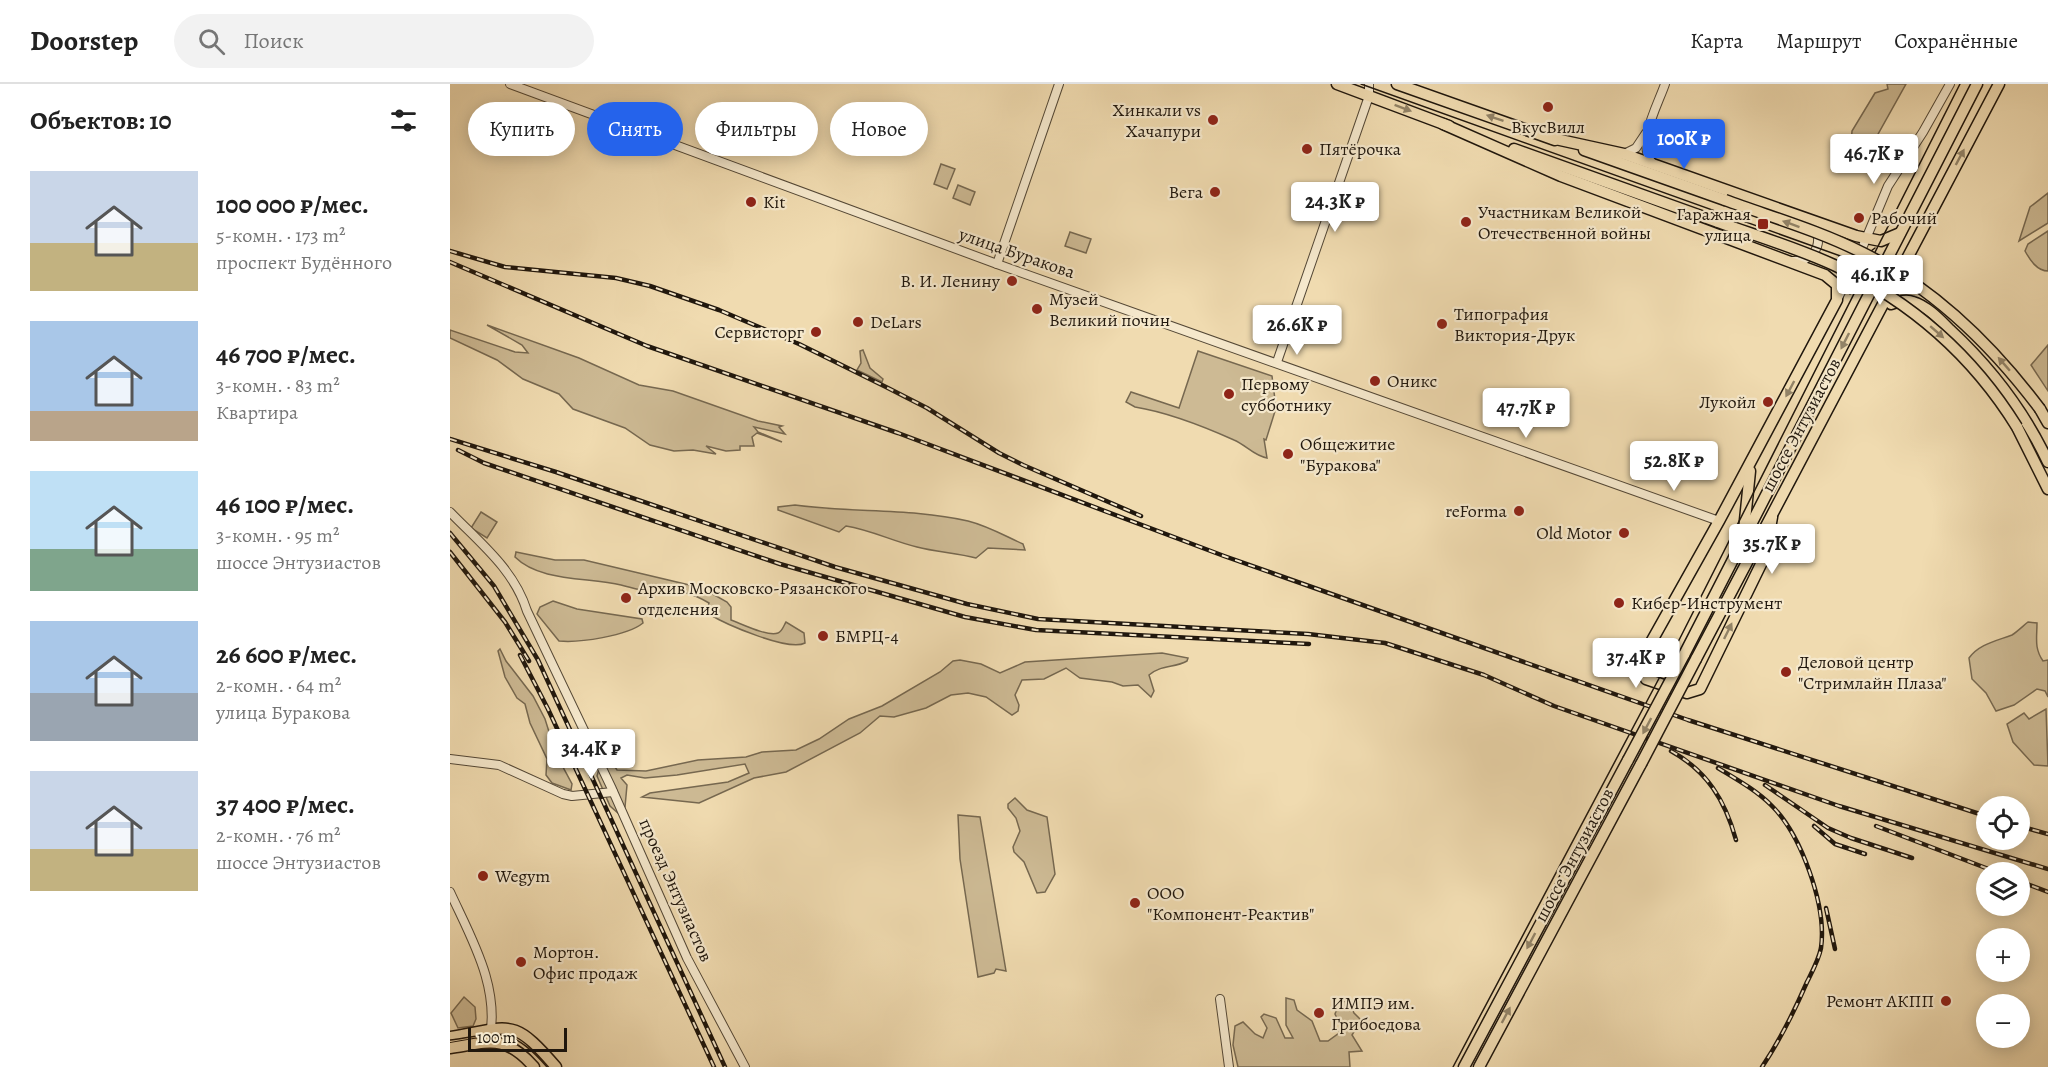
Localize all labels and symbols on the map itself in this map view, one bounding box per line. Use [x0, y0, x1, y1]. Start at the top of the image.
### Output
place label: Хинкали vs Хачапури [1113, 98, 1201, 143]
marker: ВкусВилл [1541, 100, 1555, 114]
one-way arrow [1394, 104, 1412, 114]
marker: Хинкали vs Хачапури [1206, 113, 1220, 127]
one-way arrow [1486, 113, 1504, 123]
place label: ВкусВилл [1511, 115, 1585, 139]
pin: 100K ₽ [1635, 119, 1733, 170]
pin: 46.7K ₽ [1819, 134, 1929, 185]
place label: Пятёрочка [1319, 137, 1402, 161]
marker: Пятёрочка [1300, 142, 1314, 156]
one-way arrow [1955, 149, 1965, 166]
place label: Вега [1168, 180, 1204, 204]
pin: 24.3K ₽ [1280, 182, 1390, 233]
marker: Вега [1208, 185, 1222, 199]
place label: Kit [763, 190, 785, 214]
marker: Kit [744, 195, 758, 209]
place label: Участникам Великой Отечественной войны [1478, 200, 1651, 245]
place label: Гаражная улица [1676, 202, 1752, 247]
place label: Рабочий [1871, 206, 1937, 230]
marker: Рабочий [1852, 211, 1866, 225]
marker: Участникам Великой Отечественной войны [1459, 215, 1473, 229]
marker: Гаражная улица [1756, 217, 1770, 231]
one-way arrow [1782, 219, 1800, 229]
street label: улица Буракова [955, 222, 1079, 284]
pin: 46.1K ₽ [1825, 255, 1935, 306]
place label: В. И. Ленину [900, 269, 1001, 293]
marker: В. И. Ленину [1005, 274, 1019, 288]
place label: Музей Великий почин [1049, 287, 1170, 332]
marker: Музей Великий почин [1030, 302, 1044, 316]
place label: Типография Виктория-Друк [1454, 302, 1575, 347]
pin: 26.6K ₽ [1242, 305, 1352, 356]
place label: DeLars [870, 310, 922, 334]
marker: DeLars [851, 315, 865, 329]
marker: Типография Виктория-Друк [1435, 317, 1449, 331]
place label: Сервисторг [714, 320, 804, 344]
marker: Сервисторг [809, 325, 823, 339]
one-way arrow [1930, 326, 1945, 339]
one-way arrow [1840, 332, 1850, 349]
street label: шоссе Энтузиастов [1756, 354, 1846, 496]
one-way arrow [1997, 356, 2011, 371]
place label: Оникс [1387, 369, 1437, 393]
place label: Первому субботнику [1241, 372, 1332, 417]
marker: Оникс [1368, 374, 1382, 388]
one-way arrow [1785, 381, 1795, 398]
marker: Первому субботнику [1222, 387, 1236, 401]
pin: 47.7K ₽ [1471, 388, 1581, 439]
place label: Лукойл [1699, 390, 1756, 414]
marker: Лукойл [1761, 395, 1775, 409]
place label: Общежитие "Буракова" [1300, 432, 1395, 477]
pin: 52.8K ₽ [1619, 441, 1729, 492]
marker: Общежитие "Буракова" [1281, 447, 1295, 461]
place label: reForma [1445, 499, 1508, 523]
marker: reForma [1512, 504, 1526, 518]
place label: Old Motor [1536, 521, 1612, 545]
pin: 35.7K ₽ [1717, 524, 1827, 575]
marker: Old Motor [1617, 526, 1631, 540]
place label: Архив Московско-Рязанского отделения [637, 576, 867, 621]
marker: Архив Московско-Рязанского отделения [619, 591, 633, 605]
place label: Кибер-Инструмент [1631, 591, 1782, 615]
marker: Кибер-Инструмент [1612, 596, 1626, 610]
one-way arrow [1723, 623, 1732, 640]
place label: БМРЦ-4 [835, 624, 899, 648]
marker: БМРЦ-4 [816, 629, 830, 643]
pin: 37.4K ₽ [1581, 638, 1691, 689]
place label: Деловой центр "Стримлайн Плаза" [1798, 650, 1947, 695]
marker: Деловой центр "Стримлайн Плаза" [1779, 665, 1793, 679]
one-way arrow [1642, 717, 1651, 734]
pin: 34.4K ₽ [536, 729, 646, 780]
street label: шоссе Энтузиастов [1529, 784, 1619, 926]
street label: проезд Энтузиастов [634, 814, 718, 966]
place label: Wegym [494, 864, 550, 888]
marker: Wegym [476, 869, 490, 883]
place label: ООО "Компонент-Реактив" [1147, 881, 1314, 926]
marker: ООО "Компонент-Реактив" [1128, 896, 1142, 910]
one-way arrow [1526, 933, 1536, 950]
place label: Мортон. Офис продаж [533, 940, 638, 985]
marker: Мортон. Офис продаж [514, 955, 528, 969]
place label: Ремонт АКПП [1826, 989, 1934, 1013]
place label: ИМПЭ им. Грибоедова [1331, 991, 1421, 1036]
marker: Ремонт АКПП [1939, 994, 1953, 1008]
marker: ИМПЭ им. Грибоедова [1312, 1006, 1326, 1020]
one-way arrow [1501, 1007, 1511, 1024]
scale bar [468, 1025, 567, 1052]

